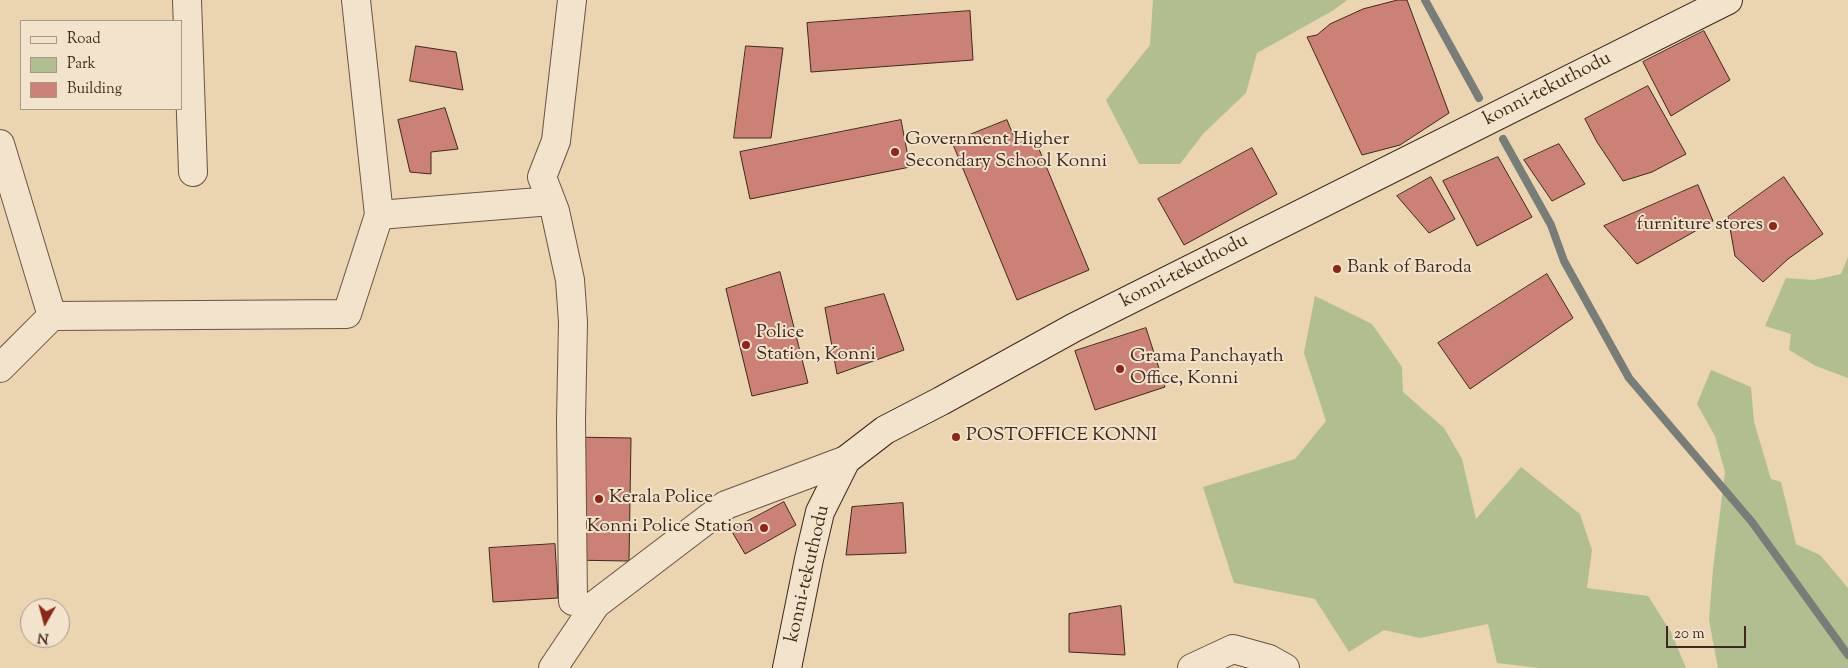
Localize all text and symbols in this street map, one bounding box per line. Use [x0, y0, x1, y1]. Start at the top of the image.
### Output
legend [20, 20, 182, 110]
text: Road [67, 29, 101, 50]
street label: konni-tekuthodu [1480, 48, 1616, 132]
text: Park [67, 54, 96, 75]
text: Building [67, 79, 122, 100]
place label: Government Higher Secondary School Konni [905, 130, 1107, 174]
marker: Government Higher Secondary School Konni [889, 146, 901, 158]
place label: furniture stores [1637, 215, 1763, 237]
marker: furniture stores [1767, 220, 1779, 232]
street label: konni-tekuthodu [1117, 230, 1253, 314]
place label: Bank of Baroda [1347, 258, 1472, 280]
marker: Bank of Baroda [1331, 263, 1343, 275]
place label: Police Station, Konni [756, 323, 876, 367]
marker: Police Station, Konni [740, 339, 752, 351]
place label: Grama Panchayath Office, Konni [1130, 347, 1284, 391]
marker: Grama Panchayath Office, Konni [1114, 363, 1126, 375]
place label: POSTOFFICE KONNI [966, 426, 1157, 448]
marker: POSTOFFICE KONNI [950, 431, 962, 443]
place label: Kerala Police [609, 488, 713, 510]
marker: Kerala Police [593, 493, 605, 505]
street label: konni-tekuthodu [782, 503, 836, 645]
place label: Konni Police Station [587, 517, 754, 539]
marker: Konni Police Station [758, 522, 770, 534]
north arrow [20, 598, 70, 648]
scale bar [1668, 616, 1748, 648]
text: 20 m [1674, 624, 1705, 645]
text: N [37, 626, 50, 648]

